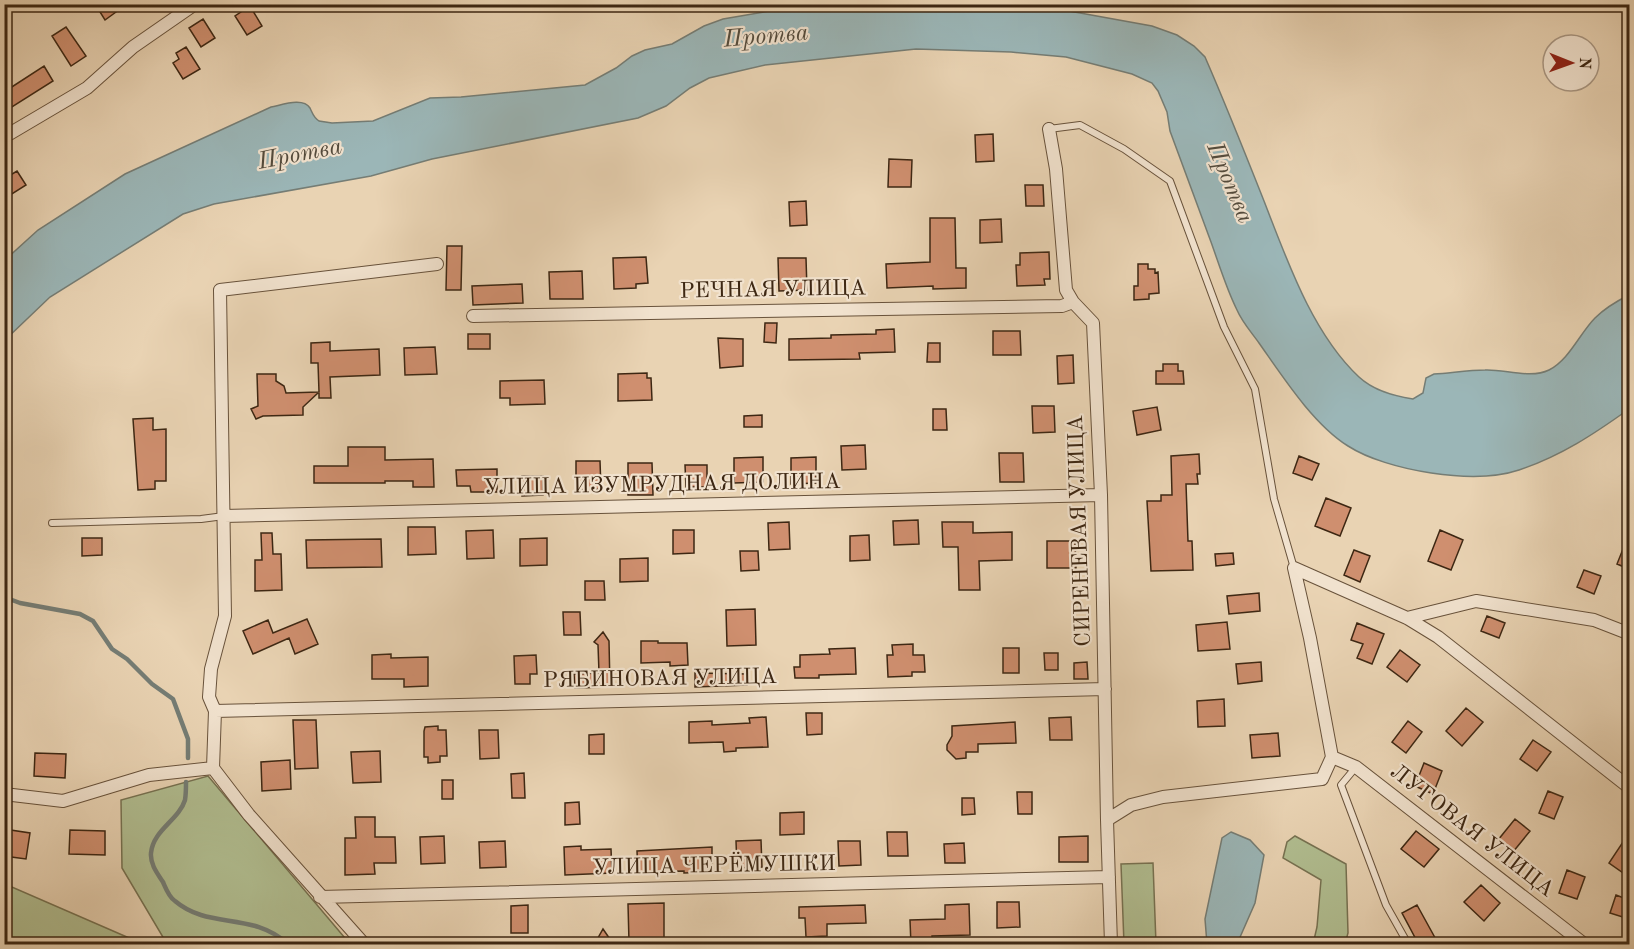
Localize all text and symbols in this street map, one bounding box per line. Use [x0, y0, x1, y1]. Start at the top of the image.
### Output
water label: Протва [721, 21, 810, 53]
north arrow [1541, 33, 1601, 93]
text: N [1576, 57, 1592, 70]
water label: Протва [255, 135, 344, 175]
water label: Протва [1201, 138, 1257, 227]
street label: РЕЧНАЯ УЛИЦА [680, 277, 867, 303]
street label: СИРЕНЕВАЯ УЛИЦА [1065, 415, 1095, 647]
street label: УЛИЦА ИЗУМРУДНАЯ ДОЛИНА [483, 471, 841, 499]
street label: РЯБИНОВАЯ УЛИЦА [543, 666, 777, 692]
street label: ЛУГОВАЯ УЛИЦА [1386, 760, 1558, 902]
street label: УЛИЦА ЧЕРЁМУШКИ [592, 850, 836, 879]

